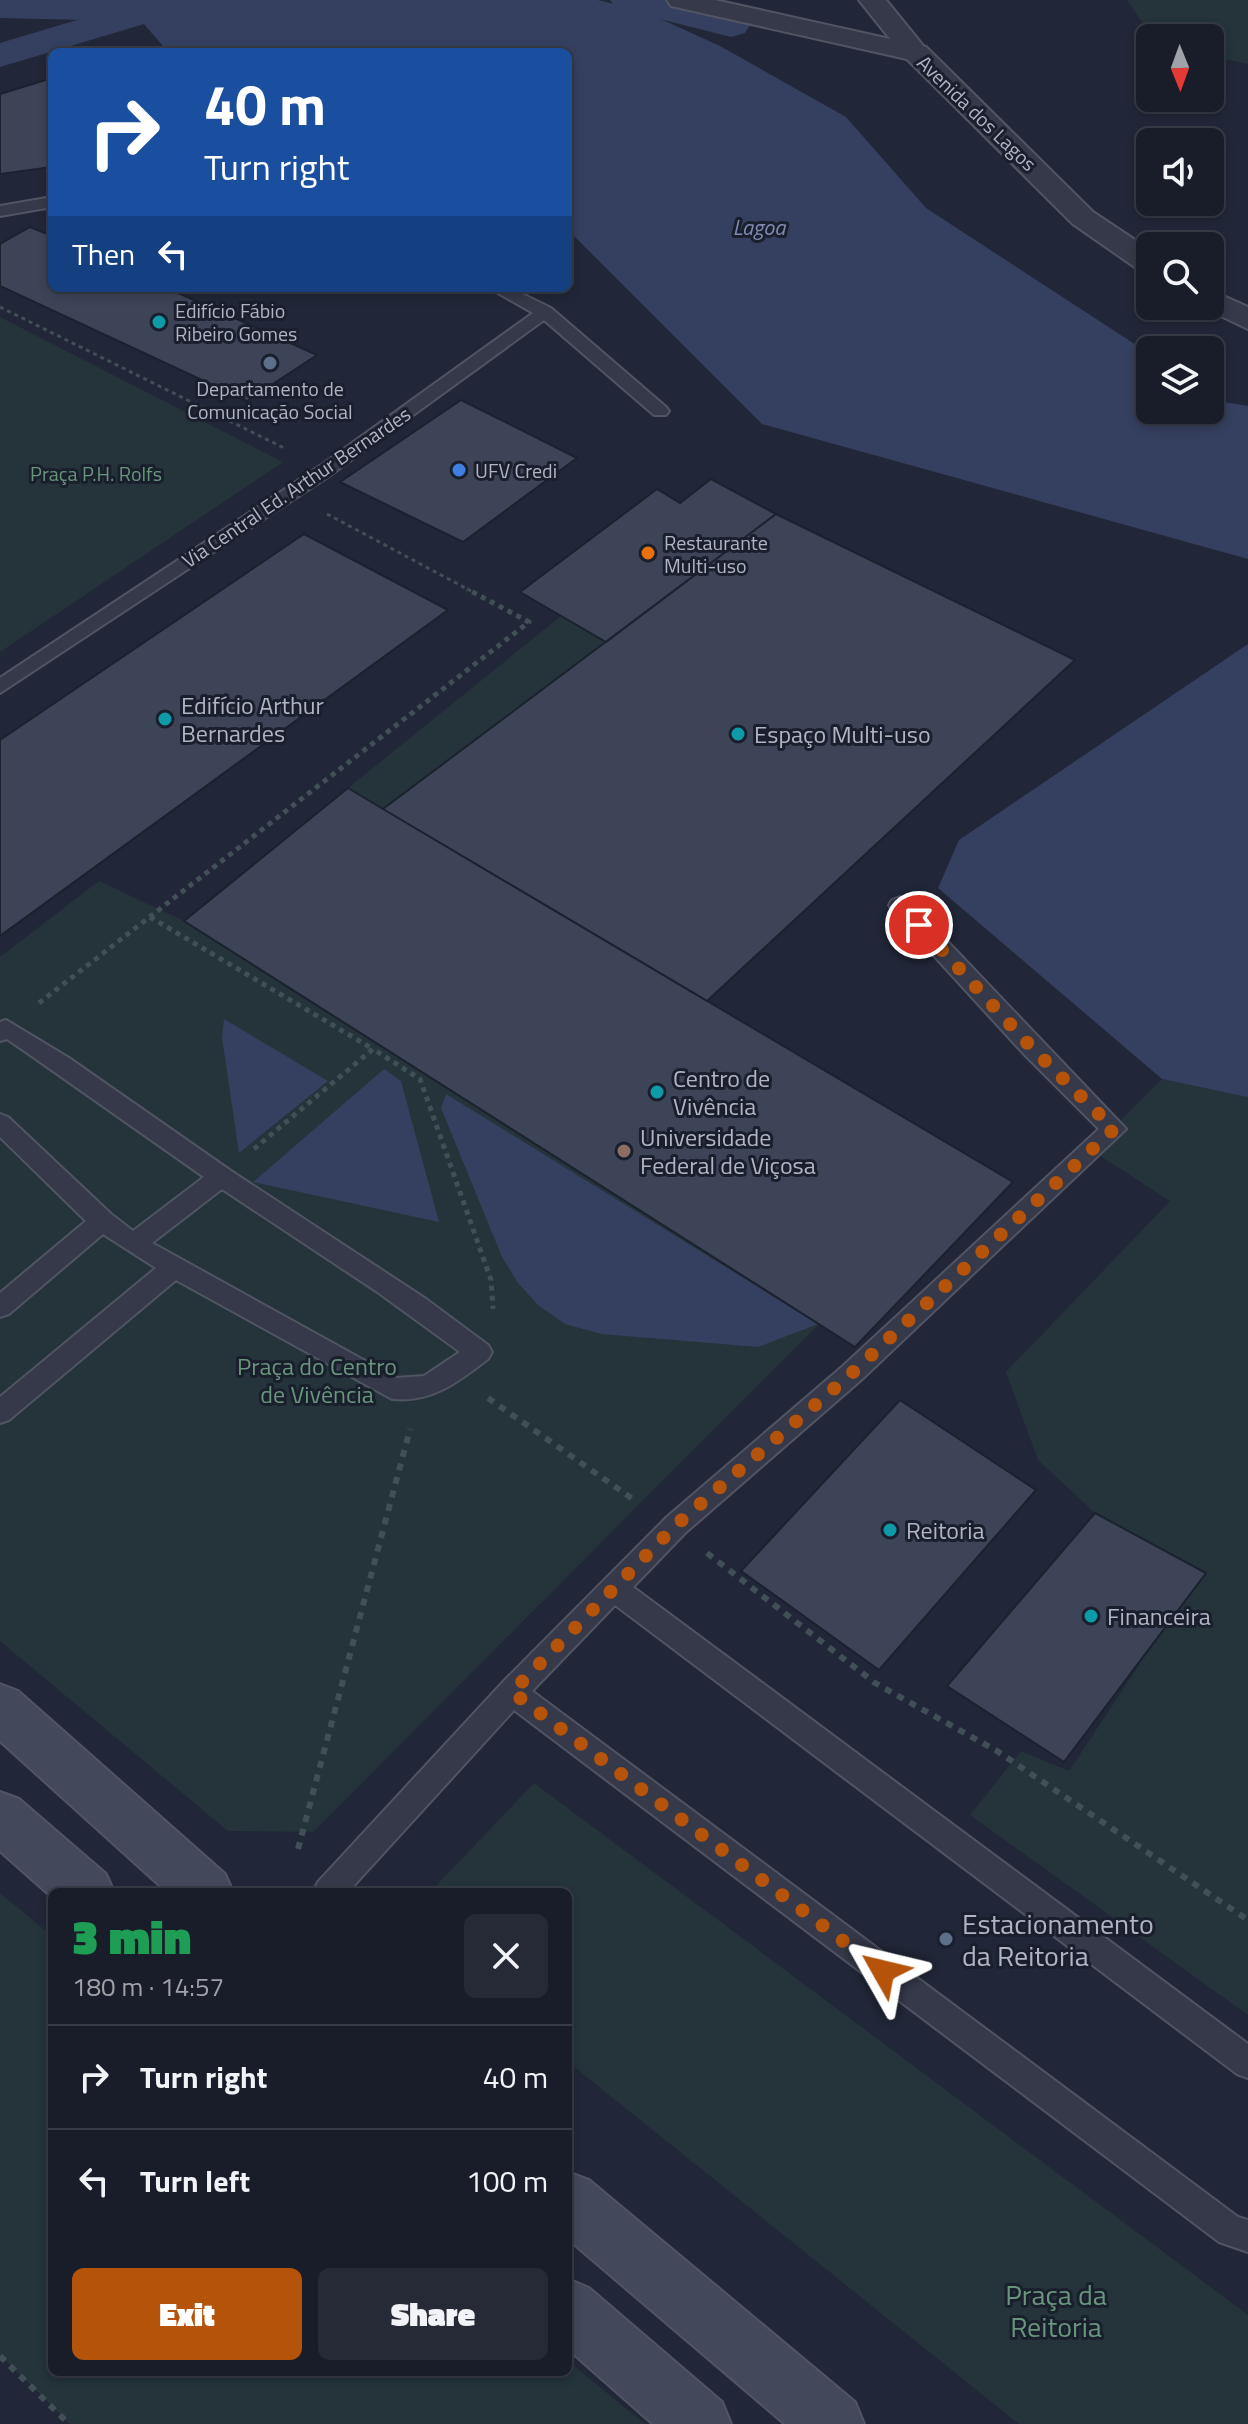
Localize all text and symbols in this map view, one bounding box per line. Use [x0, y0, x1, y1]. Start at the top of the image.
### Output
north arrow [1136, 24, 1224, 112]
map controls [1136, 24, 1224, 424]
street label: Avenida dos Lagos [910, 48, 1044, 178]
text: 40 m [204, 62, 326, 147]
icon: right [72, 80, 176, 184]
button: sound [1136, 128, 1224, 216]
text: Turn right [204, 139, 349, 194]
water label: Lagoa [733, 210, 787, 244]
text: Then [72, 231, 135, 277]
icon: left [151, 232, 195, 276]
button: search [1136, 232, 1224, 320]
place label: Edifício Fábio Ribeiro Gomes [175, 295, 297, 349]
marker: Edifício Fábio Ribeiro Gomes [150, 313, 168, 331]
button: layers [1136, 336, 1224, 424]
marker: Departamento de Comunicação Social [261, 354, 279, 372]
place label: Departamento de Comunicação Social [187, 373, 353, 427]
street label: Via Central Ed. Arthur Bernardes [175, 399, 417, 575]
place label: UFV Credi [475, 455, 557, 486]
park label: Praça P.H. Rolfs [30, 458, 162, 489]
marker: UFV Credi [450, 461, 468, 479]
place label: Restaurante Multi-uso [664, 527, 768, 581]
marker: Restaurante Multi-uso [639, 544, 657, 562]
place label: Edifício Arthur Bernardes [181, 687, 324, 751]
marker: Edifício Arthur Bernardes [156, 710, 174, 728]
place label: Espaço Multi-uso [754, 716, 931, 752]
marker: Espaço Multi-uso [729, 725, 747, 743]
pin [885, 891, 953, 959]
icon: arrive [897, 903, 941, 947]
place label: Centro de Vivência [673, 1060, 770, 1124]
marker: Centro de Vivência [648, 1083, 666, 1101]
place label: Universidade Federal de Viçosa [640, 1119, 816, 1183]
marker: Universidade Federal de Viçosa [615, 1142, 633, 1160]
park label: Praça do Centro de Vivência [237, 1348, 397, 1412]
place label: Reitoria [906, 1512, 985, 1548]
marker: Reitoria [881, 1521, 899, 1539]
place label: Financeira [1107, 1598, 1211, 1634]
marker: Financeira [1082, 1607, 1100, 1625]
text: 3 min [72, 1900, 191, 1973]
place label: Estacionamento da Reitoria [962, 1902, 1154, 1977]
button: close [464, 1914, 548, 1998]
position arrow [841, 1929, 925, 2013]
marker: Estacionamento da Reitoria [937, 1930, 955, 1948]
text: 180 m · 14:57 [72, 1967, 224, 2006]
text: Turn right [140, 2054, 268, 2100]
text: 40 m [483, 2054, 548, 2100]
icon: right [72, 2055, 116, 2099]
text: Turn left [140, 2158, 250, 2204]
text: 100 m [466, 2158, 548, 2204]
icon: left [72, 2159, 116, 2203]
button: Exit [72, 2268, 302, 2360]
button: Share [318, 2268, 548, 2360]
park label: Praça da Reitoria [1005, 2273, 1107, 2348]

